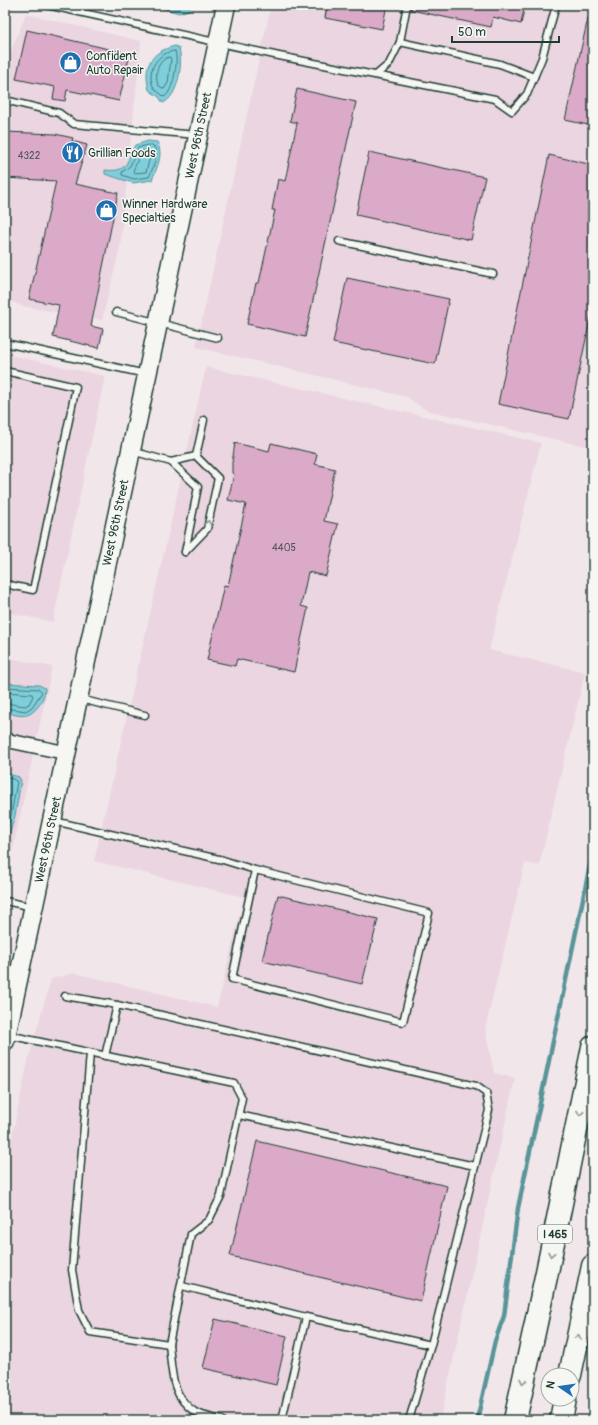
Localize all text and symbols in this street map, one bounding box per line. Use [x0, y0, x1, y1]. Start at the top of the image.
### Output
scale bar [452, 18, 559, 44]
text: 50 m [458, 25, 486, 40]
place label: Confident Auto Repair [86, 49, 144, 78]
shop icon: Confident Auto Repair [57, 50, 83, 76]
street label: West 96th Street [182, 91, 215, 180]
restaurant icon: Grillian Foods [59, 140, 85, 166]
place label: Grillian Foods [88, 146, 156, 161]
house number: 4322 [18, 150, 41, 162]
place label: Winner Hardware Specialties [122, 197, 207, 226]
shop icon: Winner Hardware Specialties [93, 198, 119, 224]
street label: West 96th Street [99, 478, 132, 567]
one-way arrow [204, 519, 212, 526]
house number: 4405 [272, 542, 296, 554]
street label: West 96th Street [31, 795, 65, 884]
one-way arrow [576, 1109, 584, 1116]
road number: I 465 [538, 1225, 572, 1243]
one-way arrow [547, 1250, 556, 1257]
one-way arrow [574, 1334, 582, 1340]
north arrow [540, 1367, 580, 1407]
one-way arrow [520, 1378, 528, 1384]
text: N [544, 1379, 558, 1390]

